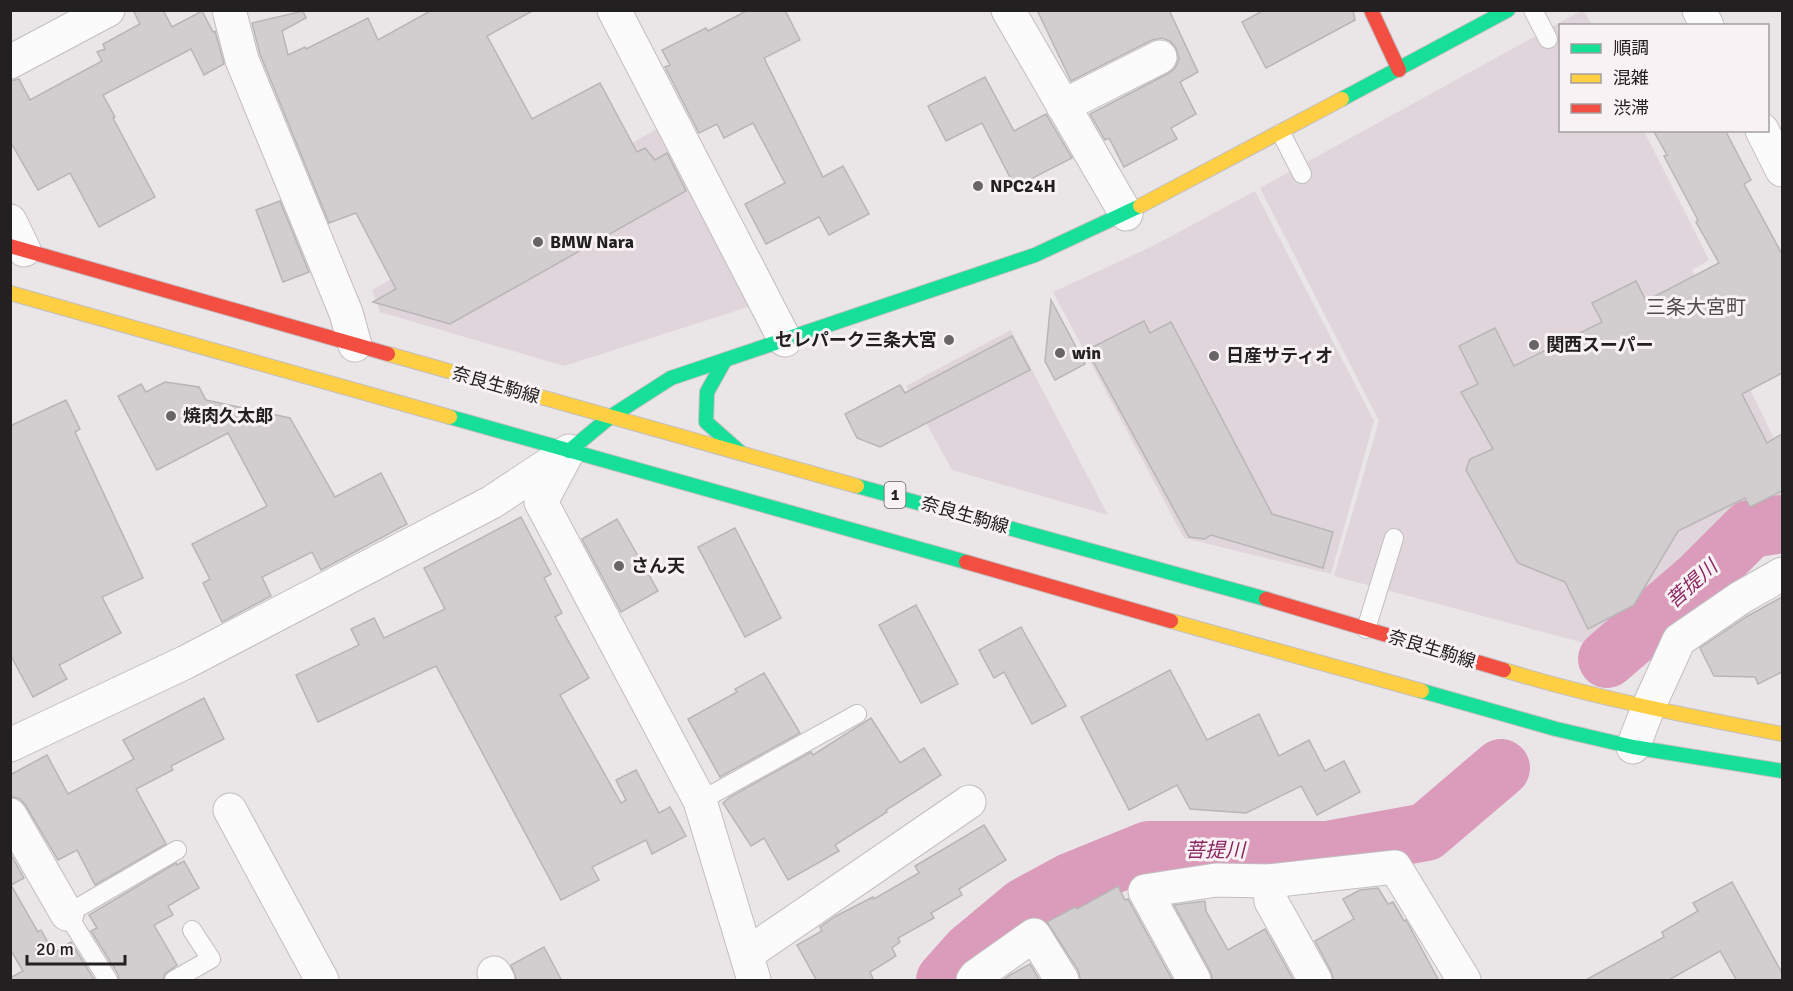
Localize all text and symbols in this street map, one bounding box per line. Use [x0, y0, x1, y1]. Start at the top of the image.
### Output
legend [1559, 24, 1769, 132]
text: 順調 [1613, 37, 1649, 59]
text: 混雑 [1613, 67, 1649, 89]
text: 渋滞 [1613, 97, 1649, 119]
place label: NPC24H [990, 175, 1056, 197]
marker: NPC24H [971, 179, 985, 193]
place label: BMW Nara [550, 231, 634, 253]
marker: BMW Nara [531, 235, 545, 249]
district label: 三条大宮町 [1646, 295, 1746, 320]
place label: セレパーク三条大宮 [775, 329, 937, 351]
marker: セレパーク三条大宮 [942, 333, 956, 347]
place label: 関西スーパー [1546, 334, 1654, 356]
marker: 関西スーパー [1527, 338, 1541, 352]
place label: win [1072, 342, 1101, 364]
place label: 日産サティオ [1226, 345, 1333, 367]
marker: win [1053, 346, 1067, 360]
marker: 日産サティオ [1207, 349, 1221, 363]
street label: 奈良生駒線 [450, 362, 542, 408]
place label: 焼肉久太郎 [183, 405, 273, 427]
marker: 焼肉久太郎 [164, 409, 178, 423]
road number: 1 [884, 482, 906, 508]
street label: 奈良生駒線 [919, 492, 1011, 538]
water label: 菩提川 [1661, 553, 1724, 613]
place label: さん天 [631, 555, 685, 577]
marker: さん天 [612, 559, 626, 573]
street label: 奈良生駒線 [1386, 625, 1478, 673]
water label: 菩提川 [1185, 838, 1247, 863]
scale bar [27, 928, 124, 966]
text: 20 m [36, 938, 74, 960]

